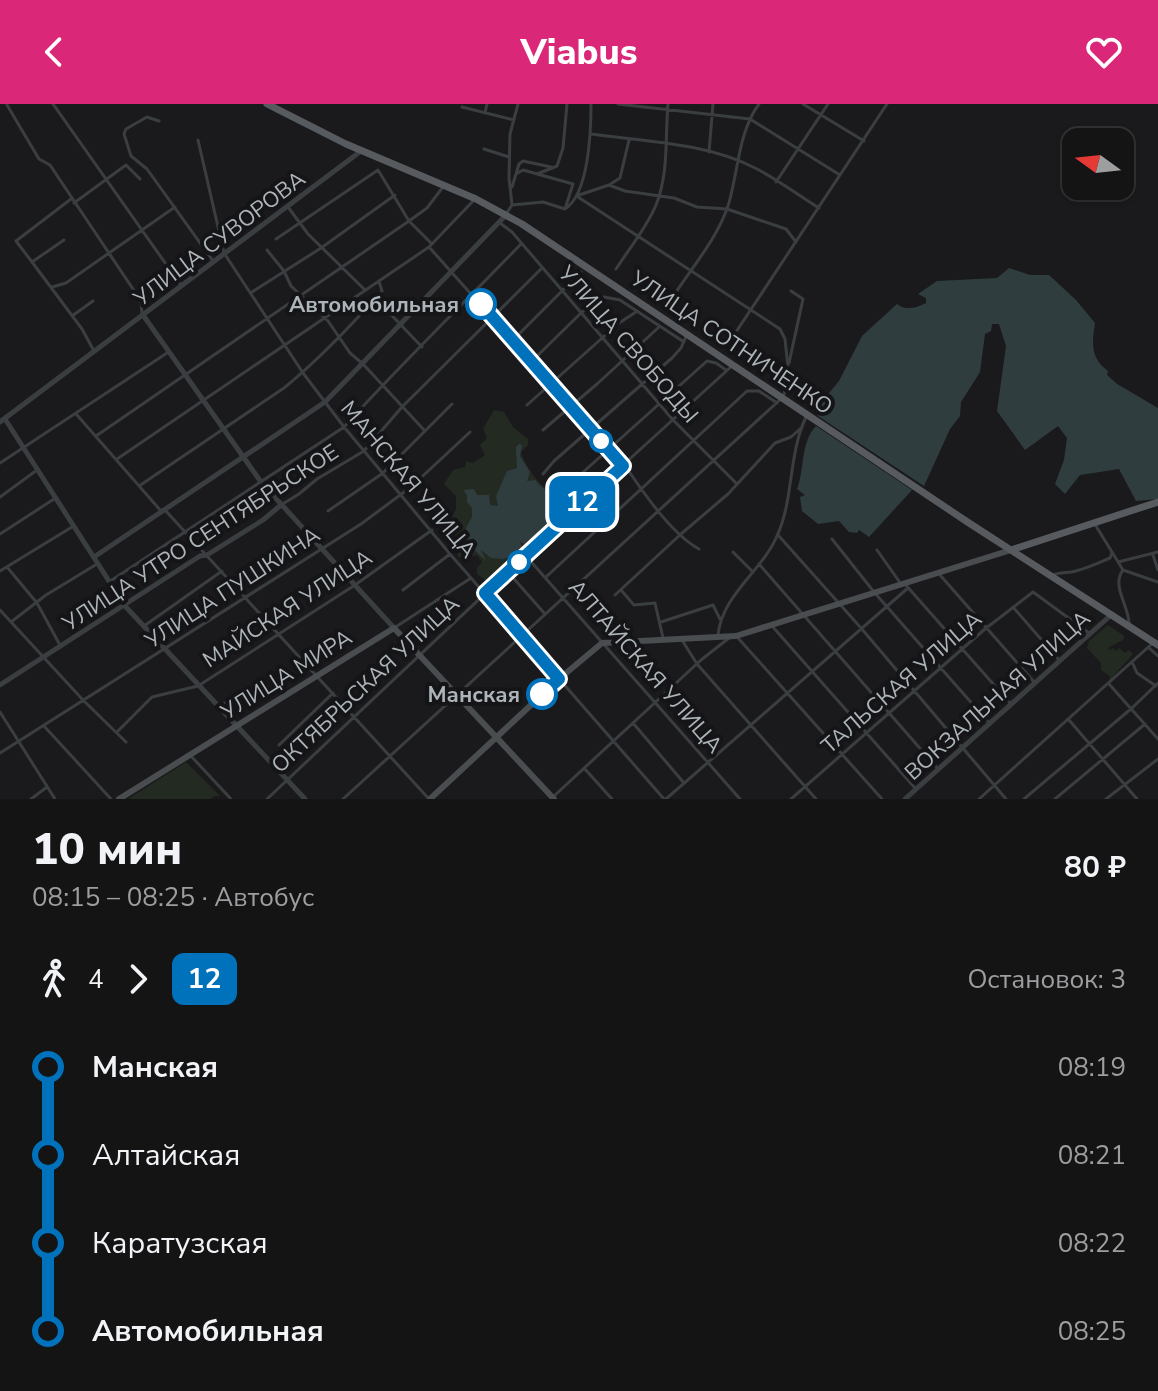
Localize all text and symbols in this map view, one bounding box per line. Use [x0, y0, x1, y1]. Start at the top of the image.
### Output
text: Viabus [521, 28, 637, 77]
icon: back [32, 30, 76, 74]
icon: heart [1082, 30, 1126, 74]
north arrow [1062, 128, 1134, 200]
map controls [1062, 128, 1134, 200]
street label: УЛИЦА СУВОРОВА [127, 164, 312, 314]
street label: УЛИЦА СВОБОДЫ [551, 259, 705, 430]
street label: УЛИЦА СОТНИЧЕНКО [624, 263, 838, 422]
marker: Автомобильная [466, 289, 496, 319]
place label: Автомобильная [289, 290, 459, 320]
street label: МАНСКАЯ УЛИЦА [334, 395, 483, 565]
unlabelled marker [590, 430, 612, 452]
street label: УЛИЦА УТРО СЕНТЯБРЬСКОЕ [56, 437, 344, 639]
line badge: 12 [546, 476, 618, 528]
text: 12 [565, 483, 599, 521]
street label: УЛИЦА ПУШКИНА [138, 520, 326, 656]
street label: МАЙСКАЯ УЛИЦА [197, 543, 378, 675]
unlabelled marker [508, 551, 530, 573]
street label: АЛТАЙСКАЯ УЛИЦА [561, 573, 729, 760]
street label: ОКТЯБРЬСКАЯ УЛИЦА [265, 590, 466, 780]
street label: ВОКЗАЛЬНАЯ УЛИЦА [898, 604, 1097, 787]
street label: ТАЛЬСКАЯ УЛИЦА [815, 605, 988, 761]
street label: УЛИЦА МИРА [214, 623, 358, 728]
marker: Манская [527, 679, 557, 709]
place label: Манская [428, 680, 520, 710]
text: 10 мин [32, 820, 182, 880]
text: 80 ₽ [1064, 847, 1126, 888]
text: 08:15 – 08:25 · Автобус [32, 880, 314, 915]
icon: walk [32, 957, 76, 1001]
icon: forward [116, 957, 160, 1001]
text: 12 [188, 960, 221, 998]
text: 4 [88, 962, 104, 997]
text: Остановок: 3 [967, 962, 1126, 997]
text: Манская [92, 1047, 218, 1088]
text: 08:19 [1058, 1050, 1126, 1085]
text: Алтайская [92, 1135, 240, 1176]
text: 08:21 [1058, 1138, 1126, 1173]
text: Каратузская [92, 1223, 268, 1264]
text: 08:22 [1058, 1226, 1126, 1261]
text: Автомобильная [92, 1311, 324, 1352]
text: 08:25 [1058, 1314, 1126, 1349]

